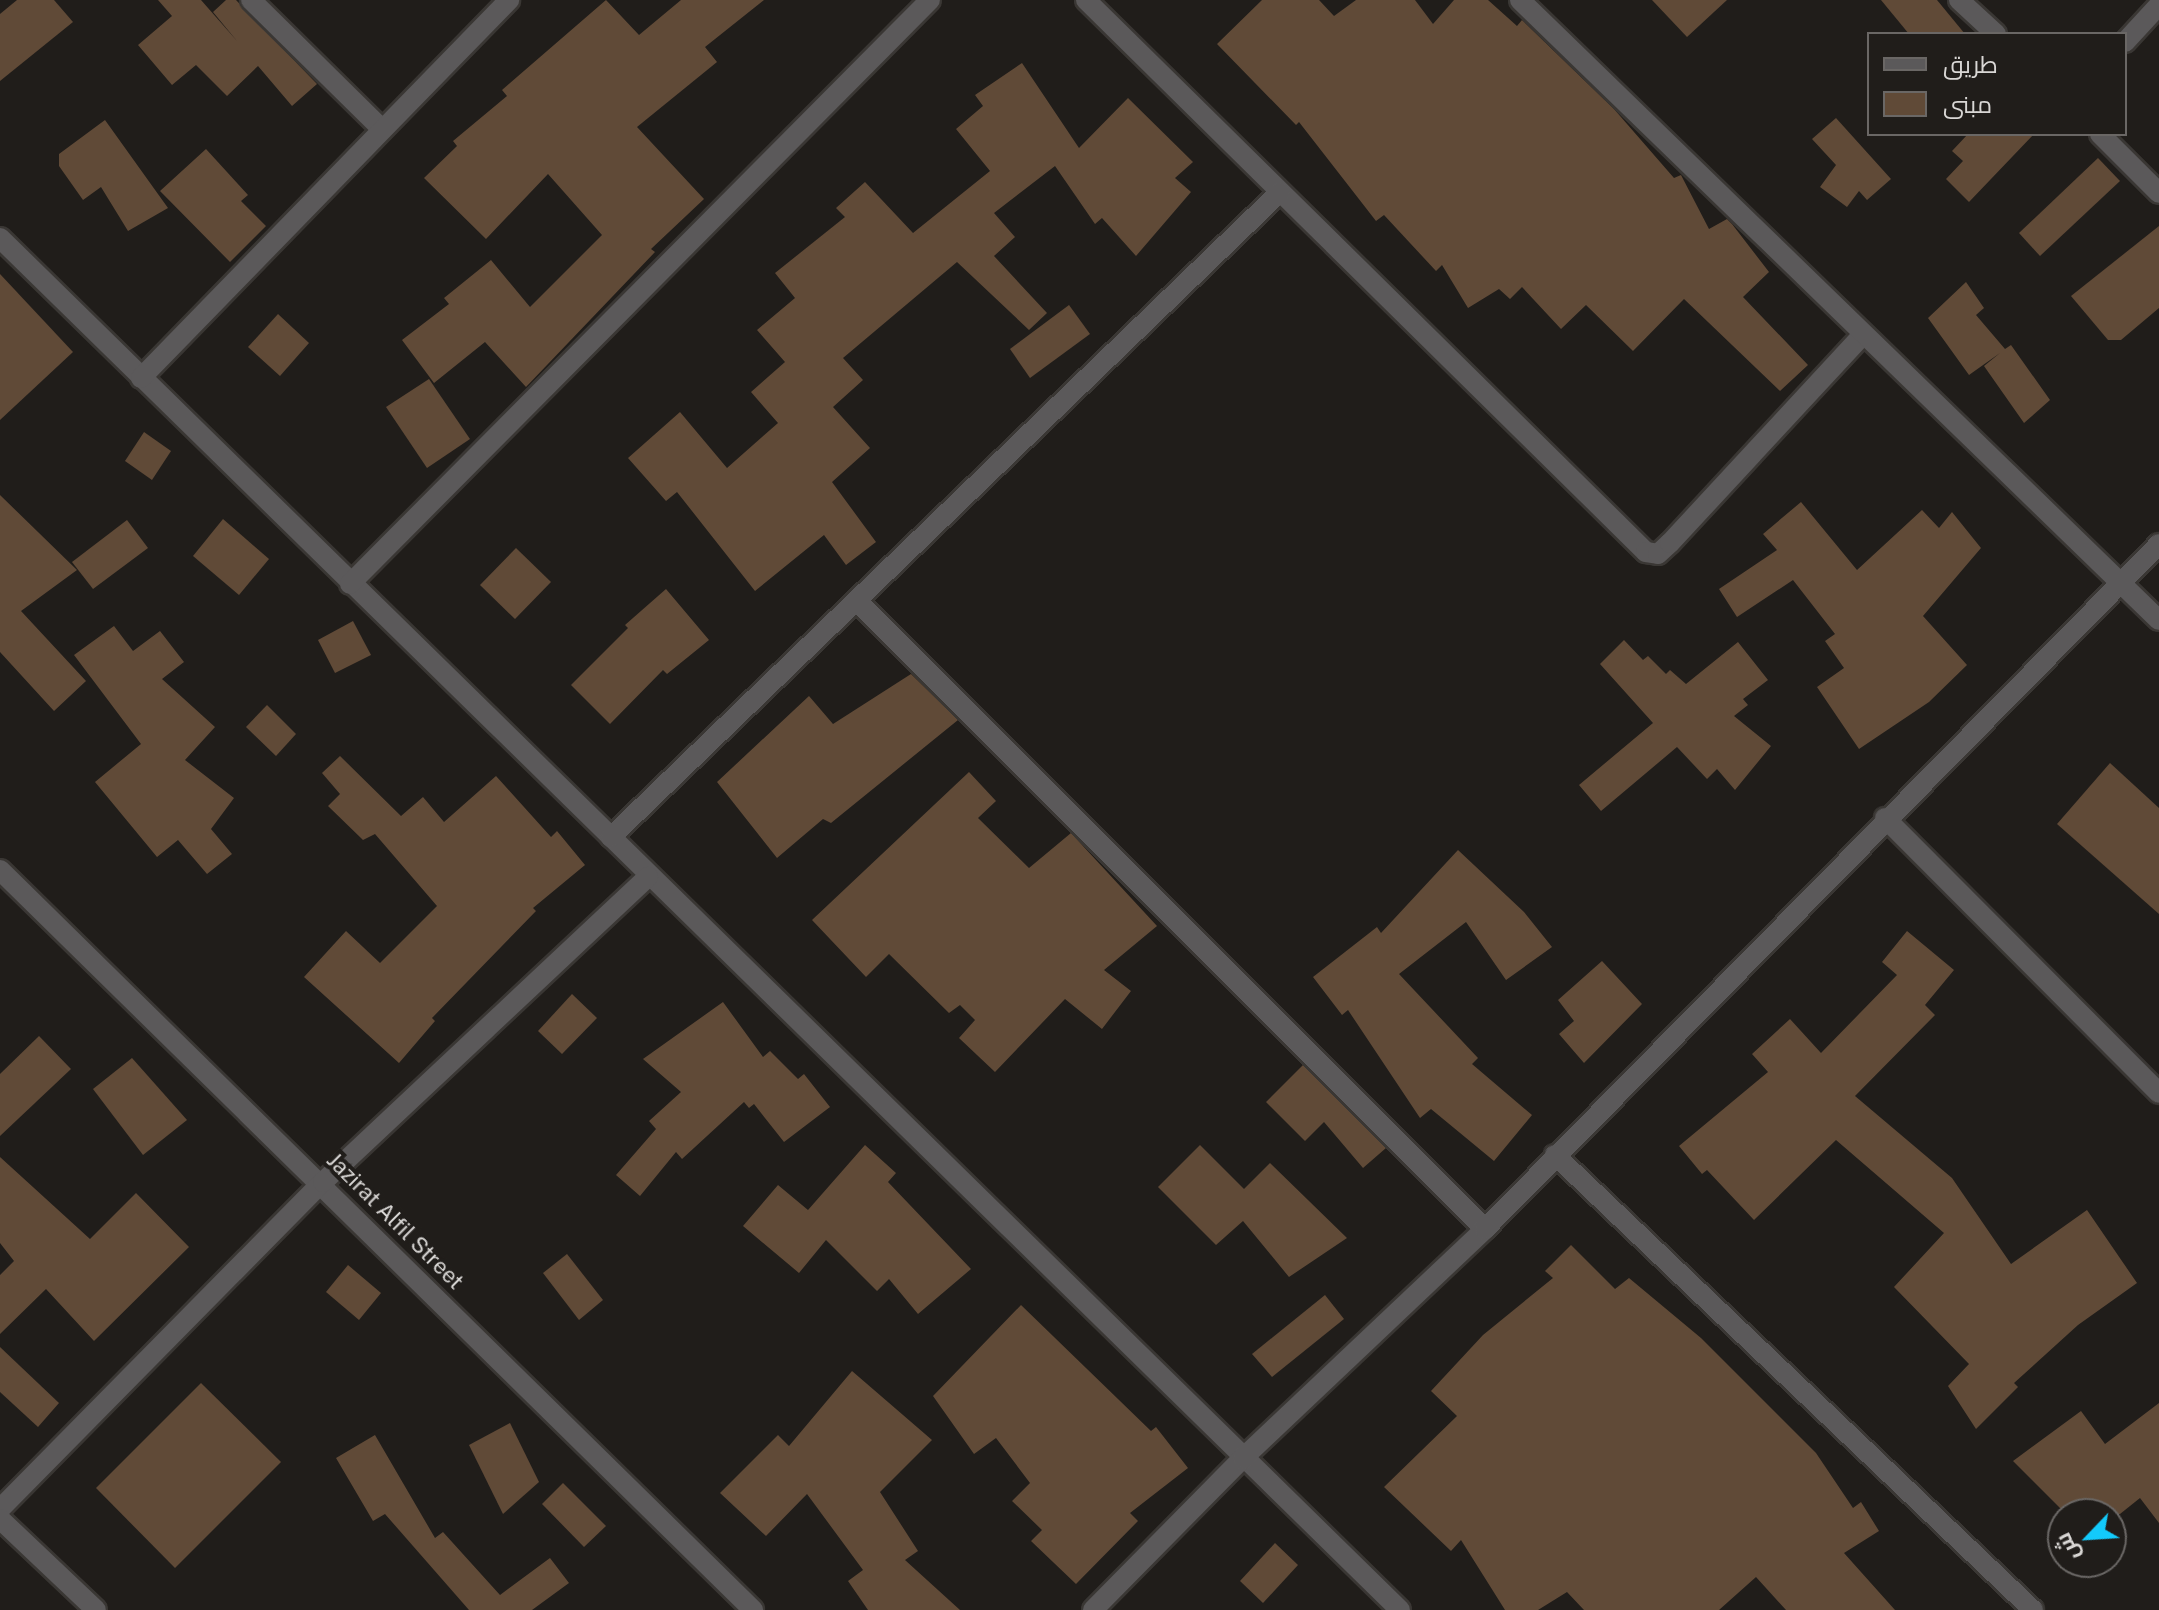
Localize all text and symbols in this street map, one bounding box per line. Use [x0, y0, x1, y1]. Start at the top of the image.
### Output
legend [1867, 32, 2127, 136]
text: طريق [1943, 50, 1998, 78]
text: مبنى [1943, 90, 1992, 118]
street label: Jazirat Alfil Street [321, 1147, 469, 1295]
north arrow [2047, 1498, 2127, 1578]
text: ش [2049, 1529, 2085, 1566]

